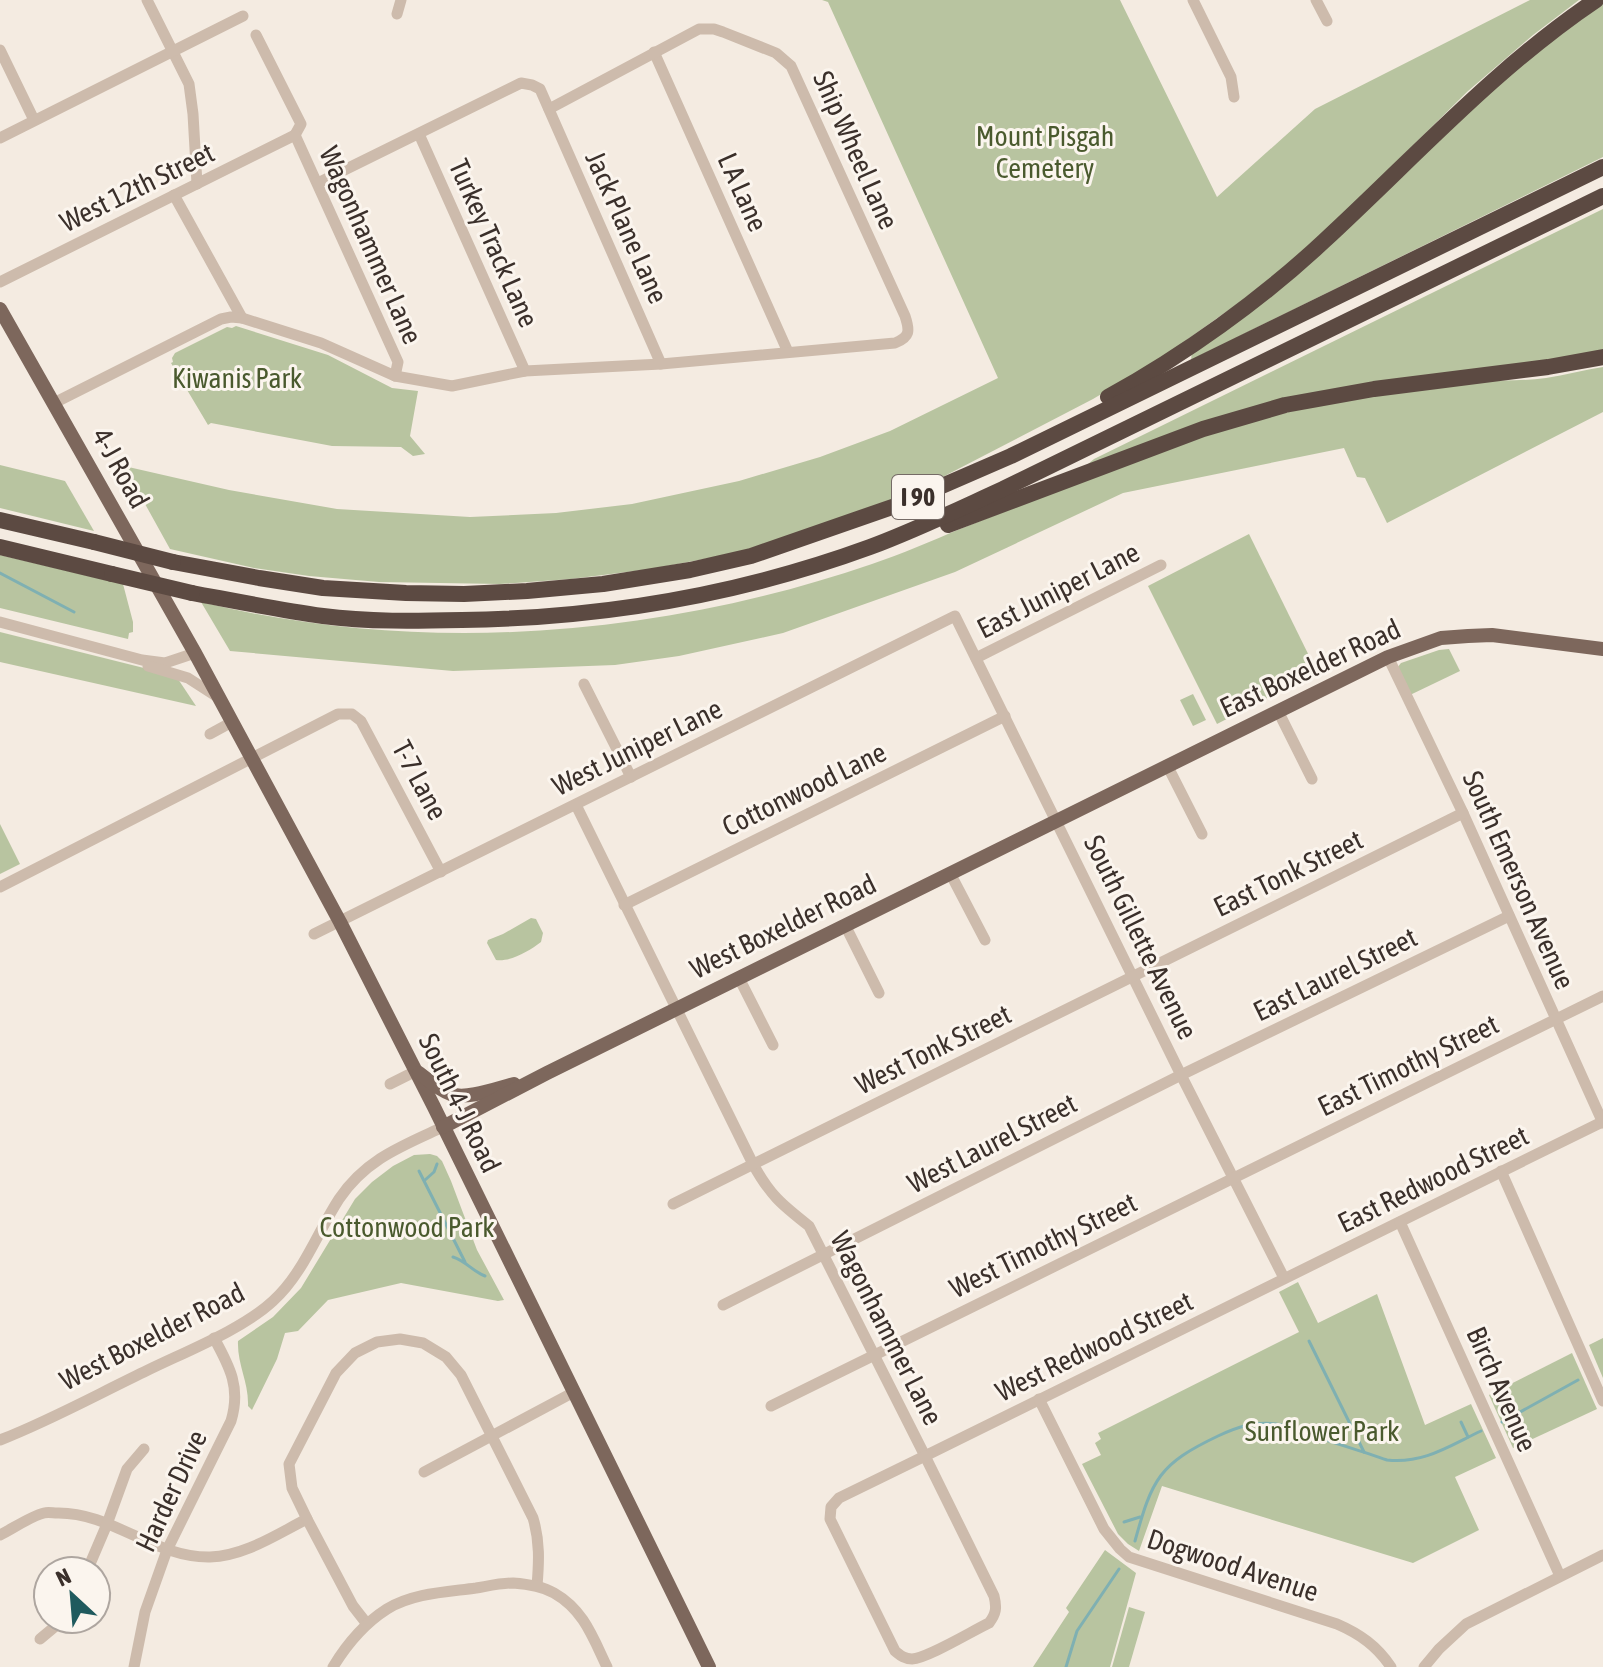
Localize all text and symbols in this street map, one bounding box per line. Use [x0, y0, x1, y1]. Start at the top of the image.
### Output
street label: Ship Wheel Lane [807, 66, 905, 234]
park label: Mount Pisgah Cemetery [976, 120, 1114, 184]
street label: West 12th Street [55, 136, 219, 238]
street label: Wagonhammer Lane [313, 141, 429, 349]
street label: Jack Plane Lane [579, 146, 675, 308]
street label: L A Lane [712, 148, 774, 236]
street label: Turkey Track Lane [443, 154, 545, 332]
park label: Kiwanis Park [172, 362, 302, 394]
street label: 4-J Road [86, 422, 156, 514]
road number: I 90 [892, 475, 944, 519]
street label: East Juniper Lane [972, 535, 1144, 645]
street label: East Boxelder Road [1215, 612, 1405, 724]
street label: West Juniper Lane [547, 692, 727, 802]
street label: T-7 Lane [386, 735, 454, 825]
street label: Cottonwood Lane [717, 736, 891, 842]
street label: South Emerson Avenue [1457, 766, 1581, 994]
street label: East Tonk Street [1208, 823, 1368, 923]
street label: South Gillette Avenue [1078, 830, 1204, 1044]
street label: West Boxelder Road [685, 867, 881, 985]
street label: East Laurel Street [1248, 921, 1422, 1027]
street label: West Tonk Street [850, 998, 1016, 1100]
street label: East Timothy Street [1313, 1008, 1503, 1122]
street label: South 4-J Road [413, 1028, 507, 1178]
street label: West Laurel Street [902, 1087, 1082, 1199]
street label: East Redwood Street [1333, 1119, 1533, 1239]
street label: West Timothy Street [944, 1186, 1142, 1304]
park label: Cottonwood Park [320, 1211, 494, 1243]
street label: Wagonhammer Lane [824, 1226, 950, 1430]
street label: West Boxelder Road [55, 1276, 249, 1396]
street label: West Redwood Street [990, 1284, 1198, 1408]
street label: Birch Avenue [1460, 1322, 1544, 1456]
park label: Sunflower Park [1245, 1415, 1399, 1447]
street label: Harder Drive [129, 1425, 213, 1557]
street label: Dogwood Avenue [1143, 1522, 1323, 1608]
north arrow [32, 1555, 112, 1635]
text: N [52, 1562, 75, 1592]

